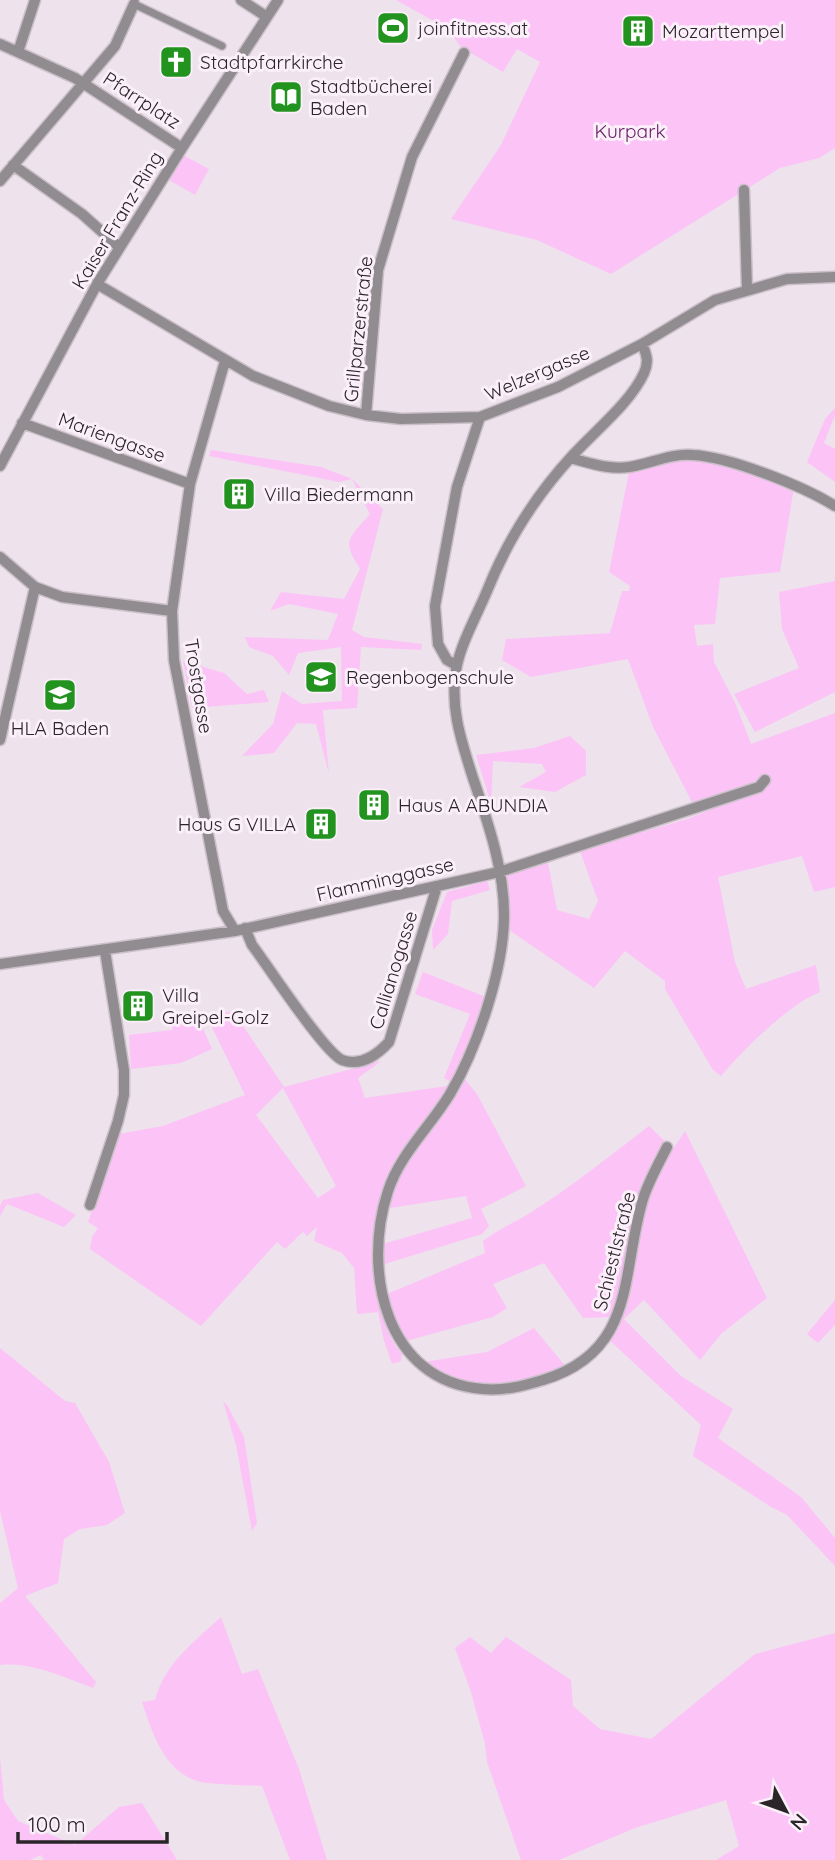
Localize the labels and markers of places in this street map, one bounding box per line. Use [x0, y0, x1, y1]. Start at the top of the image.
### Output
sports icon: joinfitness.at [374, 9, 412, 47]
building icon: Mozarttempel [619, 12, 657, 50]
place label: joinfitness.at [417, 16, 528, 40]
place label: Mozarttempel [662, 19, 784, 43]
church icon: Stadtpfarrkirche [157, 43, 195, 81]
place label: Stadtpfarrkirche [200, 50, 344, 74]
place label: Stadtbücherei Baden [310, 74, 432, 120]
library icon: Stadtbücherei Baden [267, 78, 305, 116]
building icon: Villa Biedermann [220, 475, 258, 513]
place label: Villa Biedermann [264, 482, 414, 506]
school or university icon: Regenbogenschule [302, 658, 340, 696]
place label: Regenbogenschule [346, 665, 514, 689]
school or university icon: HLA Baden [41, 676, 79, 714]
place label: HLA Baden [11, 716, 109, 740]
building icon: Haus A ABUNDIA [355, 786, 393, 824]
place label: Haus A ABUNDIA [398, 793, 548, 817]
building icon: Haus G VILLA [302, 805, 340, 843]
place label: Haus G VILLA [178, 812, 296, 836]
place label: Villa Greipel-Golz [162, 983, 269, 1029]
building icon: Villa Greipel-Golz [119, 987, 157, 1025]

